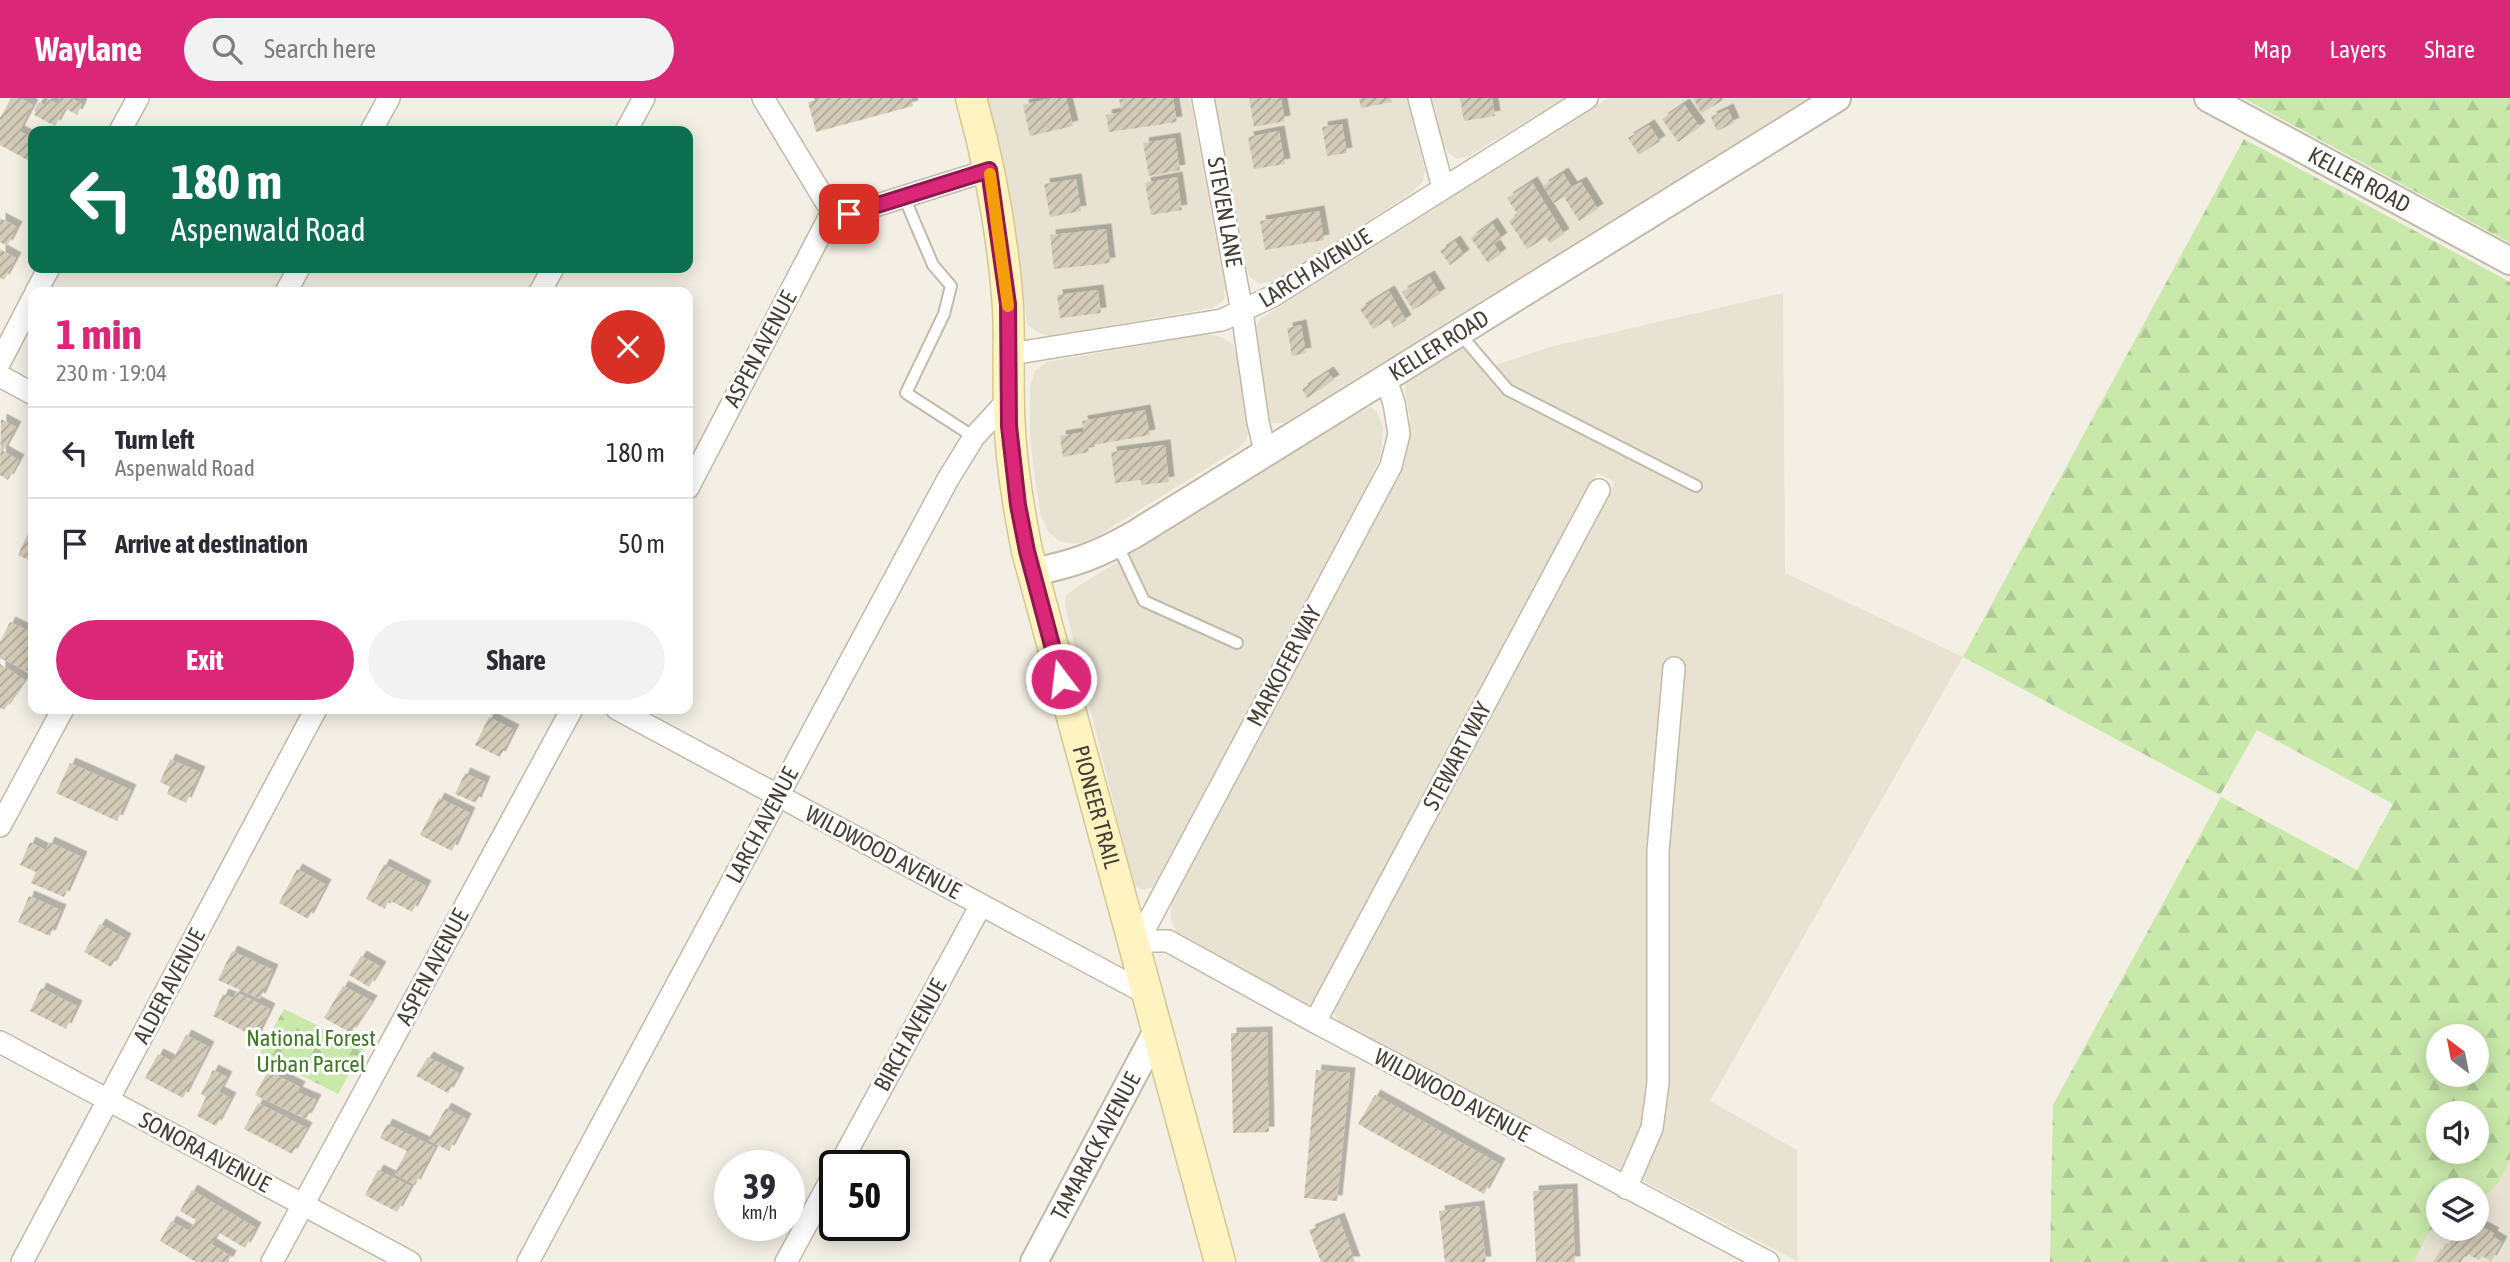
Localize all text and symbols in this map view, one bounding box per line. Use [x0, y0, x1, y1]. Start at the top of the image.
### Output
search box [184, 18, 674, 81]
text: Waylane [35, 30, 142, 68]
icon: search [208, 30, 246, 68]
text: Search here [264, 34, 376, 64]
text: Map [2253, 36, 2292, 63]
text: Layers [2330, 36, 2386, 63]
text: Share [2424, 36, 2475, 63]
street label: KELLER ROAD [2304, 142, 2415, 218]
text: 180 m [171, 153, 282, 209]
icon: left [56, 154, 147, 245]
street label: STEVEN LANE [1203, 155, 1247, 269]
pin [819, 184, 879, 244]
icon: arrive [830, 195, 868, 233]
text: Aspenwald Road [171, 211, 366, 248]
street label: LARCH AVENUE [1254, 223, 1376, 313]
street label: ASPEN AVENUE [719, 286, 802, 411]
street label: KELLER ROAD [1384, 305, 1493, 386]
text: 1 min [56, 310, 142, 358]
button: close [591, 310, 665, 384]
text: 230 m · 19:04 [56, 360, 167, 386]
text: Turn left [115, 425, 195, 455]
icon: left [56, 434, 94, 472]
text: 180 m [606, 438, 665, 468]
text: Aspenwald Road [115, 455, 255, 481]
icon: arrive [56, 525, 94, 563]
text: Arrive at destination [115, 529, 308, 559]
text: 50 m [618, 529, 665, 559]
street label: MARKOFER WAY [1241, 601, 1327, 731]
button: Exit [56, 620, 354, 700]
button: Share [368, 620, 665, 700]
position arrow [1024, 642, 1098, 716]
street label: STEWART WAY [1418, 697, 1497, 814]
street label: PIONEER TRAIL [1067, 743, 1126, 871]
street label: LARCH AVENUE [721, 763, 803, 887]
street label: WILDWOOD AVENUE [801, 800, 965, 904]
street label: ASPEN AVENUE [391, 904, 474, 1029]
street label: ALDER AVENUE [128, 924, 210, 1048]
street label: BIRCH AVENUE [869, 974, 951, 1095]
north arrow [2426, 1024, 2488, 1087]
map controls [2426, 1024, 2489, 1241]
park label: National Forest Urban Parcel [246, 1025, 376, 1077]
street label: WILDWOOD AVENUE [1370, 1043, 1534, 1147]
street label: TAMARACK AVENUE [1046, 1068, 1146, 1225]
button: sound [2426, 1101, 2489, 1164]
street label: SONORA AVENUE [135, 1107, 275, 1198]
speed limit sign: 50 [819, 1150, 910, 1241]
text: 39 [743, 1166, 776, 1206]
button: layers [2426, 1178, 2489, 1241]
text: km/h [742, 1202, 777, 1223]

